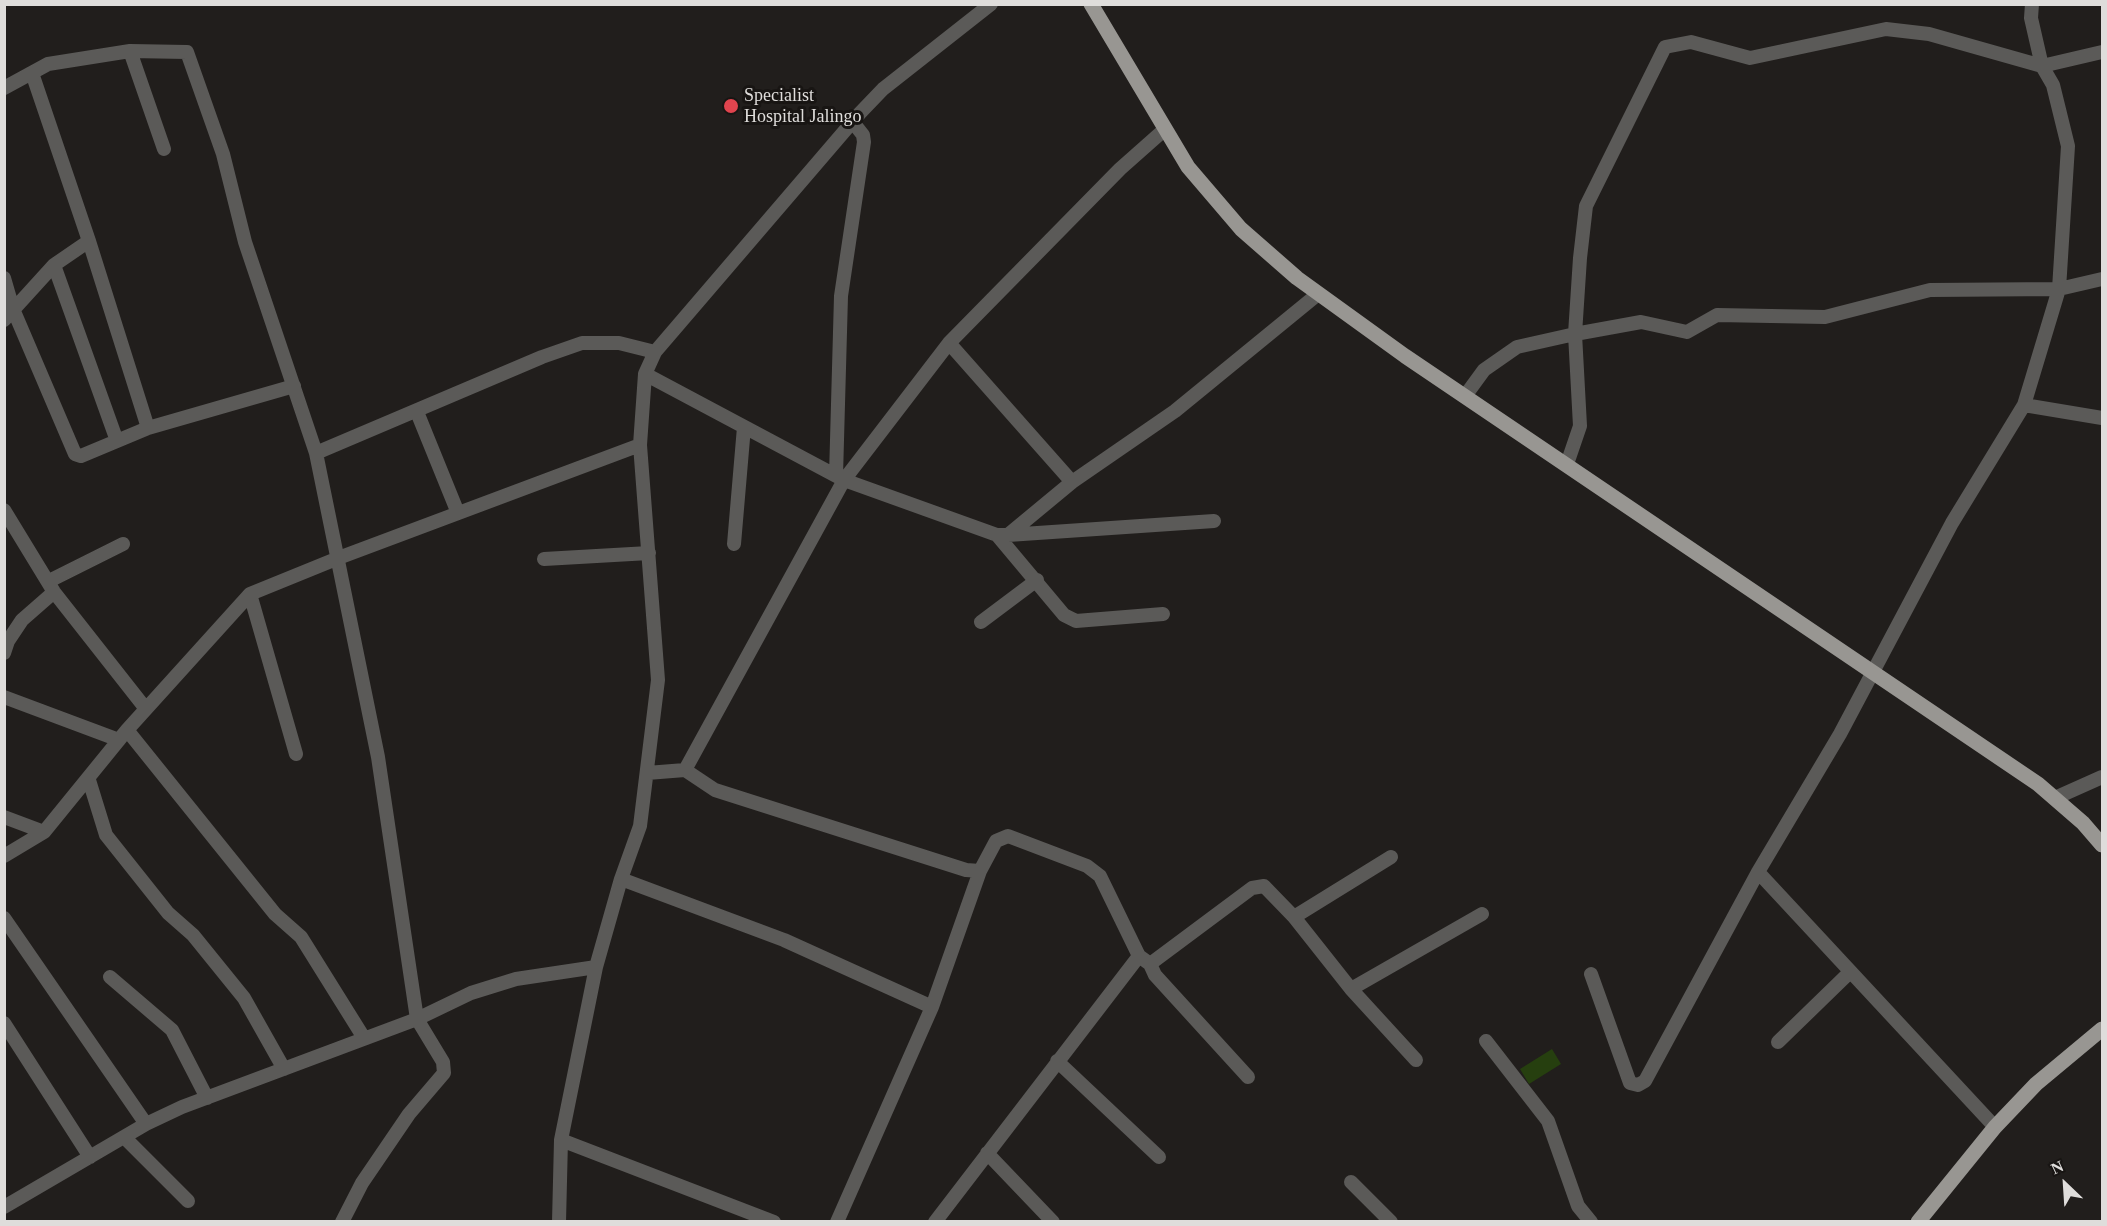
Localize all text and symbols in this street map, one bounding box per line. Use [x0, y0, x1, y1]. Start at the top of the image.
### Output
place label: Specialist Hospital Jalingo [744, 85, 861, 128]
marker: Specialist Hospital Jalingo [722, 97, 740, 115]
north arrow [2035, 1154, 2095, 1214]
text: N [2048, 1157, 2066, 1177]

